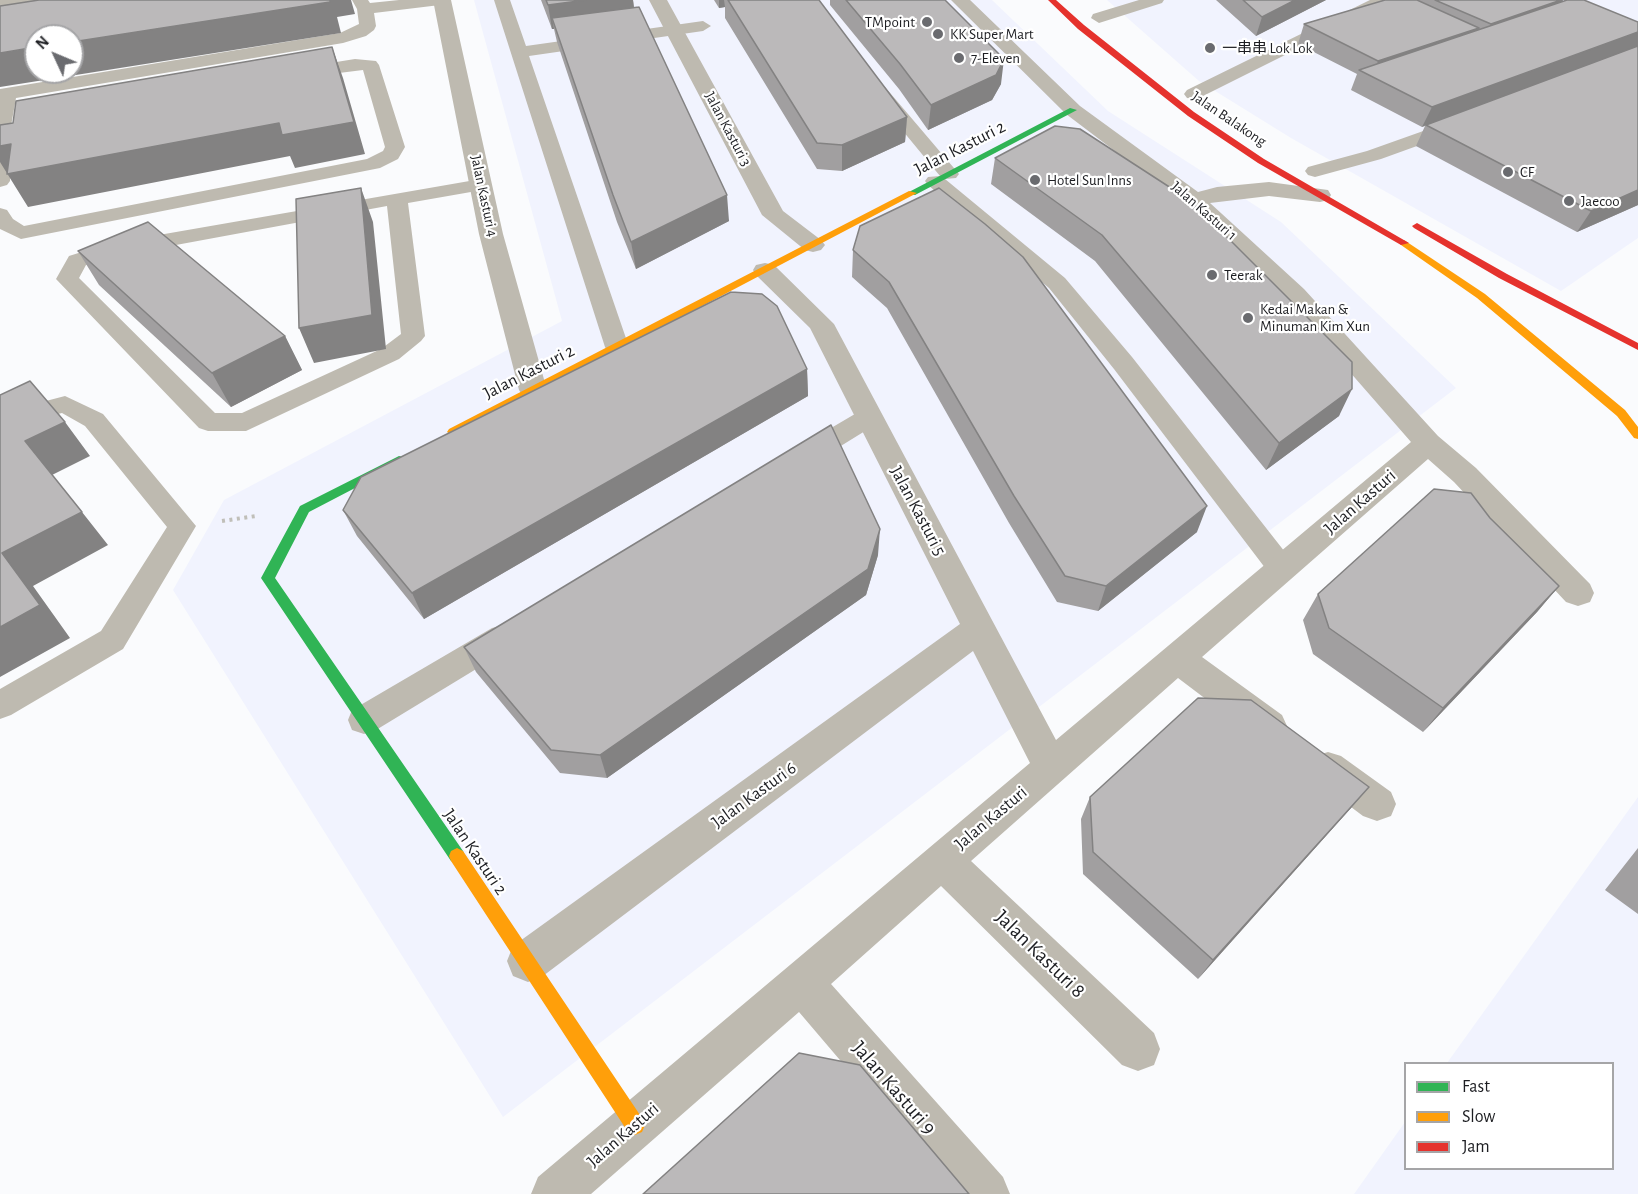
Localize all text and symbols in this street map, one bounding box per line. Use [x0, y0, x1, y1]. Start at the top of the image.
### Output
place label: TMpoint [865, 13, 915, 31]
marker: TMpoint [920, 15, 934, 29]
north arrow [24, 24, 84, 84]
place label: KK Super Mart [950, 25, 1034, 43]
marker: KK Super Mart [931, 27, 945, 41]
text: N [33, 33, 52, 52]
place label: 一串串 Lok Lok [1222, 39, 1312, 57]
marker: 一串串 Lok Lok [1203, 41, 1217, 55]
place label: 7-Eleven [971, 49, 1020, 67]
marker: 7-Eleven [952, 51, 966, 65]
street label: Jalan Balakong [1188, 87, 1270, 151]
street label: Jalan Kasturi 3 [701, 89, 755, 169]
street label: Jalan Kasturi 2 [911, 116, 1009, 180]
street label: Jalan Kasturi 4 [467, 154, 501, 238]
place label: CF [1520, 163, 1534, 181]
marker: CF [1501, 165, 1515, 179]
place label: Hotel Sun Inns [1047, 171, 1132, 189]
marker: Hotel Sun Inns [1028, 173, 1042, 187]
street label: Jalan Kasturi 1 [1168, 178, 1240, 244]
place label: Jaecoo [1581, 192, 1620, 210]
marker: Jaecoo [1562, 194, 1576, 208]
place label: Teerak [1224, 266, 1263, 284]
marker: Teerak [1205, 268, 1219, 282]
place label: Kedai Makan & Minuman Kim Xun [1260, 300, 1370, 335]
marker: Kedai Makan & Minuman Kim Xun [1241, 311, 1255, 325]
street label: Jalan Kasturi 2 [480, 340, 578, 404]
street label: Jalan Kasturi 5 [885, 462, 951, 560]
street label: Jalan Kasturi [1320, 465, 1400, 539]
street label: Jalan Kasturi 6 [707, 757, 801, 833]
street label: Jalan Kasturi [950, 781, 1032, 855]
street label: Jalan Kasturi 2 [438, 805, 512, 899]
street label: Jalan Kasturi 8 [990, 905, 1090, 1003]
street label: Jalan Kasturi 9 [846, 1036, 942, 1140]
legend [1404, 1062, 1614, 1170]
text: Fast [1462, 1078, 1490, 1096]
street label: Jalan Kasturi [583, 1098, 663, 1172]
text: Slow [1462, 1108, 1495, 1126]
text: Jam [1462, 1138, 1490, 1156]

